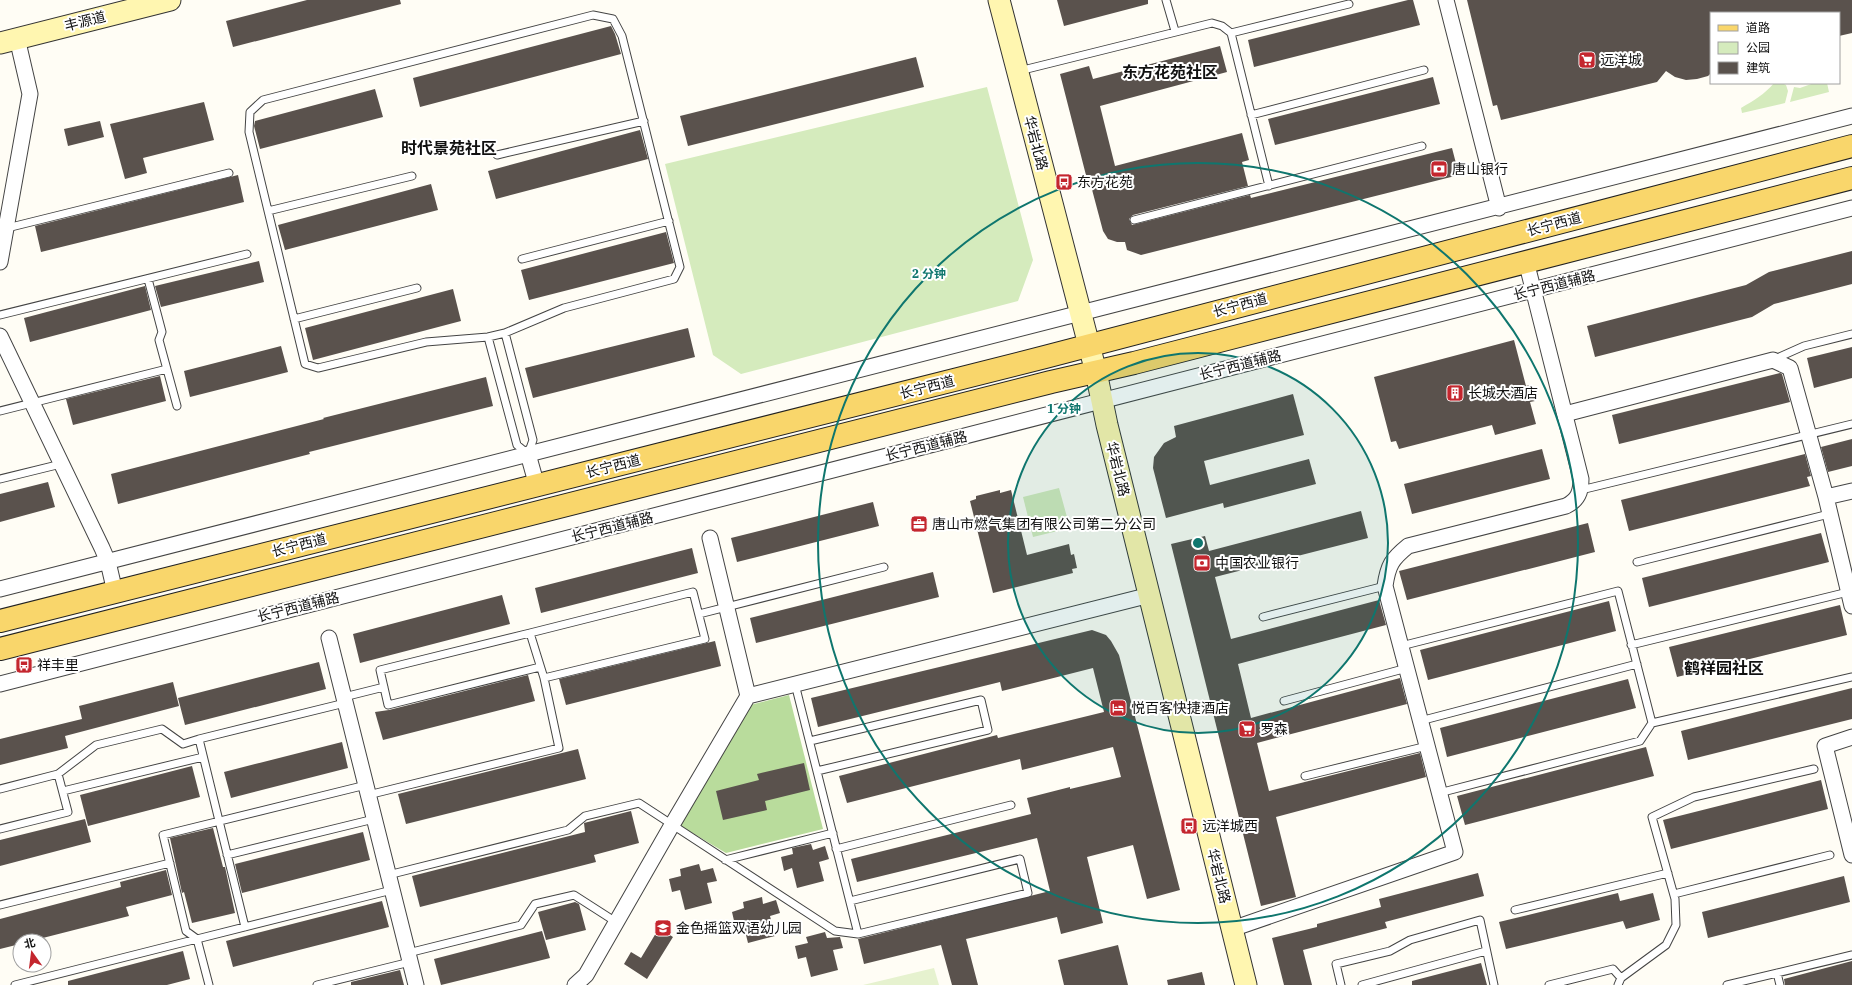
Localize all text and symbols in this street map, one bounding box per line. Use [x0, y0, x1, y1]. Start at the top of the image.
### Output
street label: 丰源道 [62, 7, 108, 35]
legend [1710, 12, 1840, 84]
text: 道路 [1746, 20, 1770, 35]
text: 公园 [1746, 40, 1770, 55]
supermarket icon: 远洋城 [1577, 50, 1597, 70]
place label: 远洋城 [1600, 51, 1642, 69]
text: 建筑 [1746, 60, 1770, 75]
district label: 东方花苑社区 [1122, 62, 1218, 82]
street label: 华岩北路 [1020, 114, 1052, 172]
district label: 时代景苑社区 [401, 138, 497, 158]
bank icon: 唐山银行 [1429, 159, 1449, 179]
place label: 唐山银行 [1452, 160, 1508, 178]
bus stop icon: 东方花苑 [1054, 172, 1074, 192]
place label: 东方花苑 [1077, 173, 1133, 191]
street label: 长宁西道 [1525, 208, 1583, 240]
text: 2 分钟 [912, 266, 946, 281]
street label: 长宁西道辅路 [1511, 266, 1597, 304]
street label: 长宁西道 [1211, 289, 1269, 321]
street label: 长宁西道辅路 [1197, 346, 1283, 384]
street label: 长宁西道 [898, 371, 956, 403]
building icon: 长城大酒店 [1445, 383, 1465, 403]
place label: 长城大酒店 [1468, 384, 1538, 402]
text: 1 分钟 [1047, 401, 1081, 416]
street label: 长宁西道辅路 [883, 427, 969, 465]
street label: 华岩北路 [1102, 440, 1134, 498]
street label: 长宁西道 [584, 450, 642, 482]
street label: 长宁西道辅路 [569, 508, 655, 546]
office icon: 唐山市燃气集团有限公司第二分公司 [909, 514, 929, 534]
place label: 唐山市燃气集团有限公司第二分公司 [932, 515, 1156, 533]
street label: 长宁西道 [270, 529, 328, 561]
centre of rings [1191, 536, 1205, 550]
bank icon: 中国农业银行 [1192, 553, 1212, 573]
place label: 中国农业银行 [1215, 554, 1299, 572]
street label: 长宁西道辅路 [255, 588, 341, 626]
bus stop icon: 祥丰里 [14, 655, 34, 675]
place label: 祥丰里 [37, 656, 79, 674]
district label: 鹤祥园社区 [1684, 658, 1764, 678]
hotel icon: 悦百客快捷酒店 [1108, 698, 1128, 718]
place label: 悦百客快捷酒店 [1131, 699, 1229, 717]
supermarket icon: 罗森 [1237, 719, 1257, 739]
place label: 罗森 [1260, 720, 1288, 738]
bus stop icon: 远洋城西 [1179, 816, 1199, 836]
place label: 远洋城西 [1202, 817, 1258, 835]
street label: 华岩北路 [1203, 847, 1235, 905]
school or university icon: 金色摇篮双语幼儿园 [653, 918, 673, 938]
place label: 金色摇篮双语幼儿园 [676, 919, 802, 937]
north arrow [12, 933, 52, 973]
text: 北 [23, 935, 37, 951]

